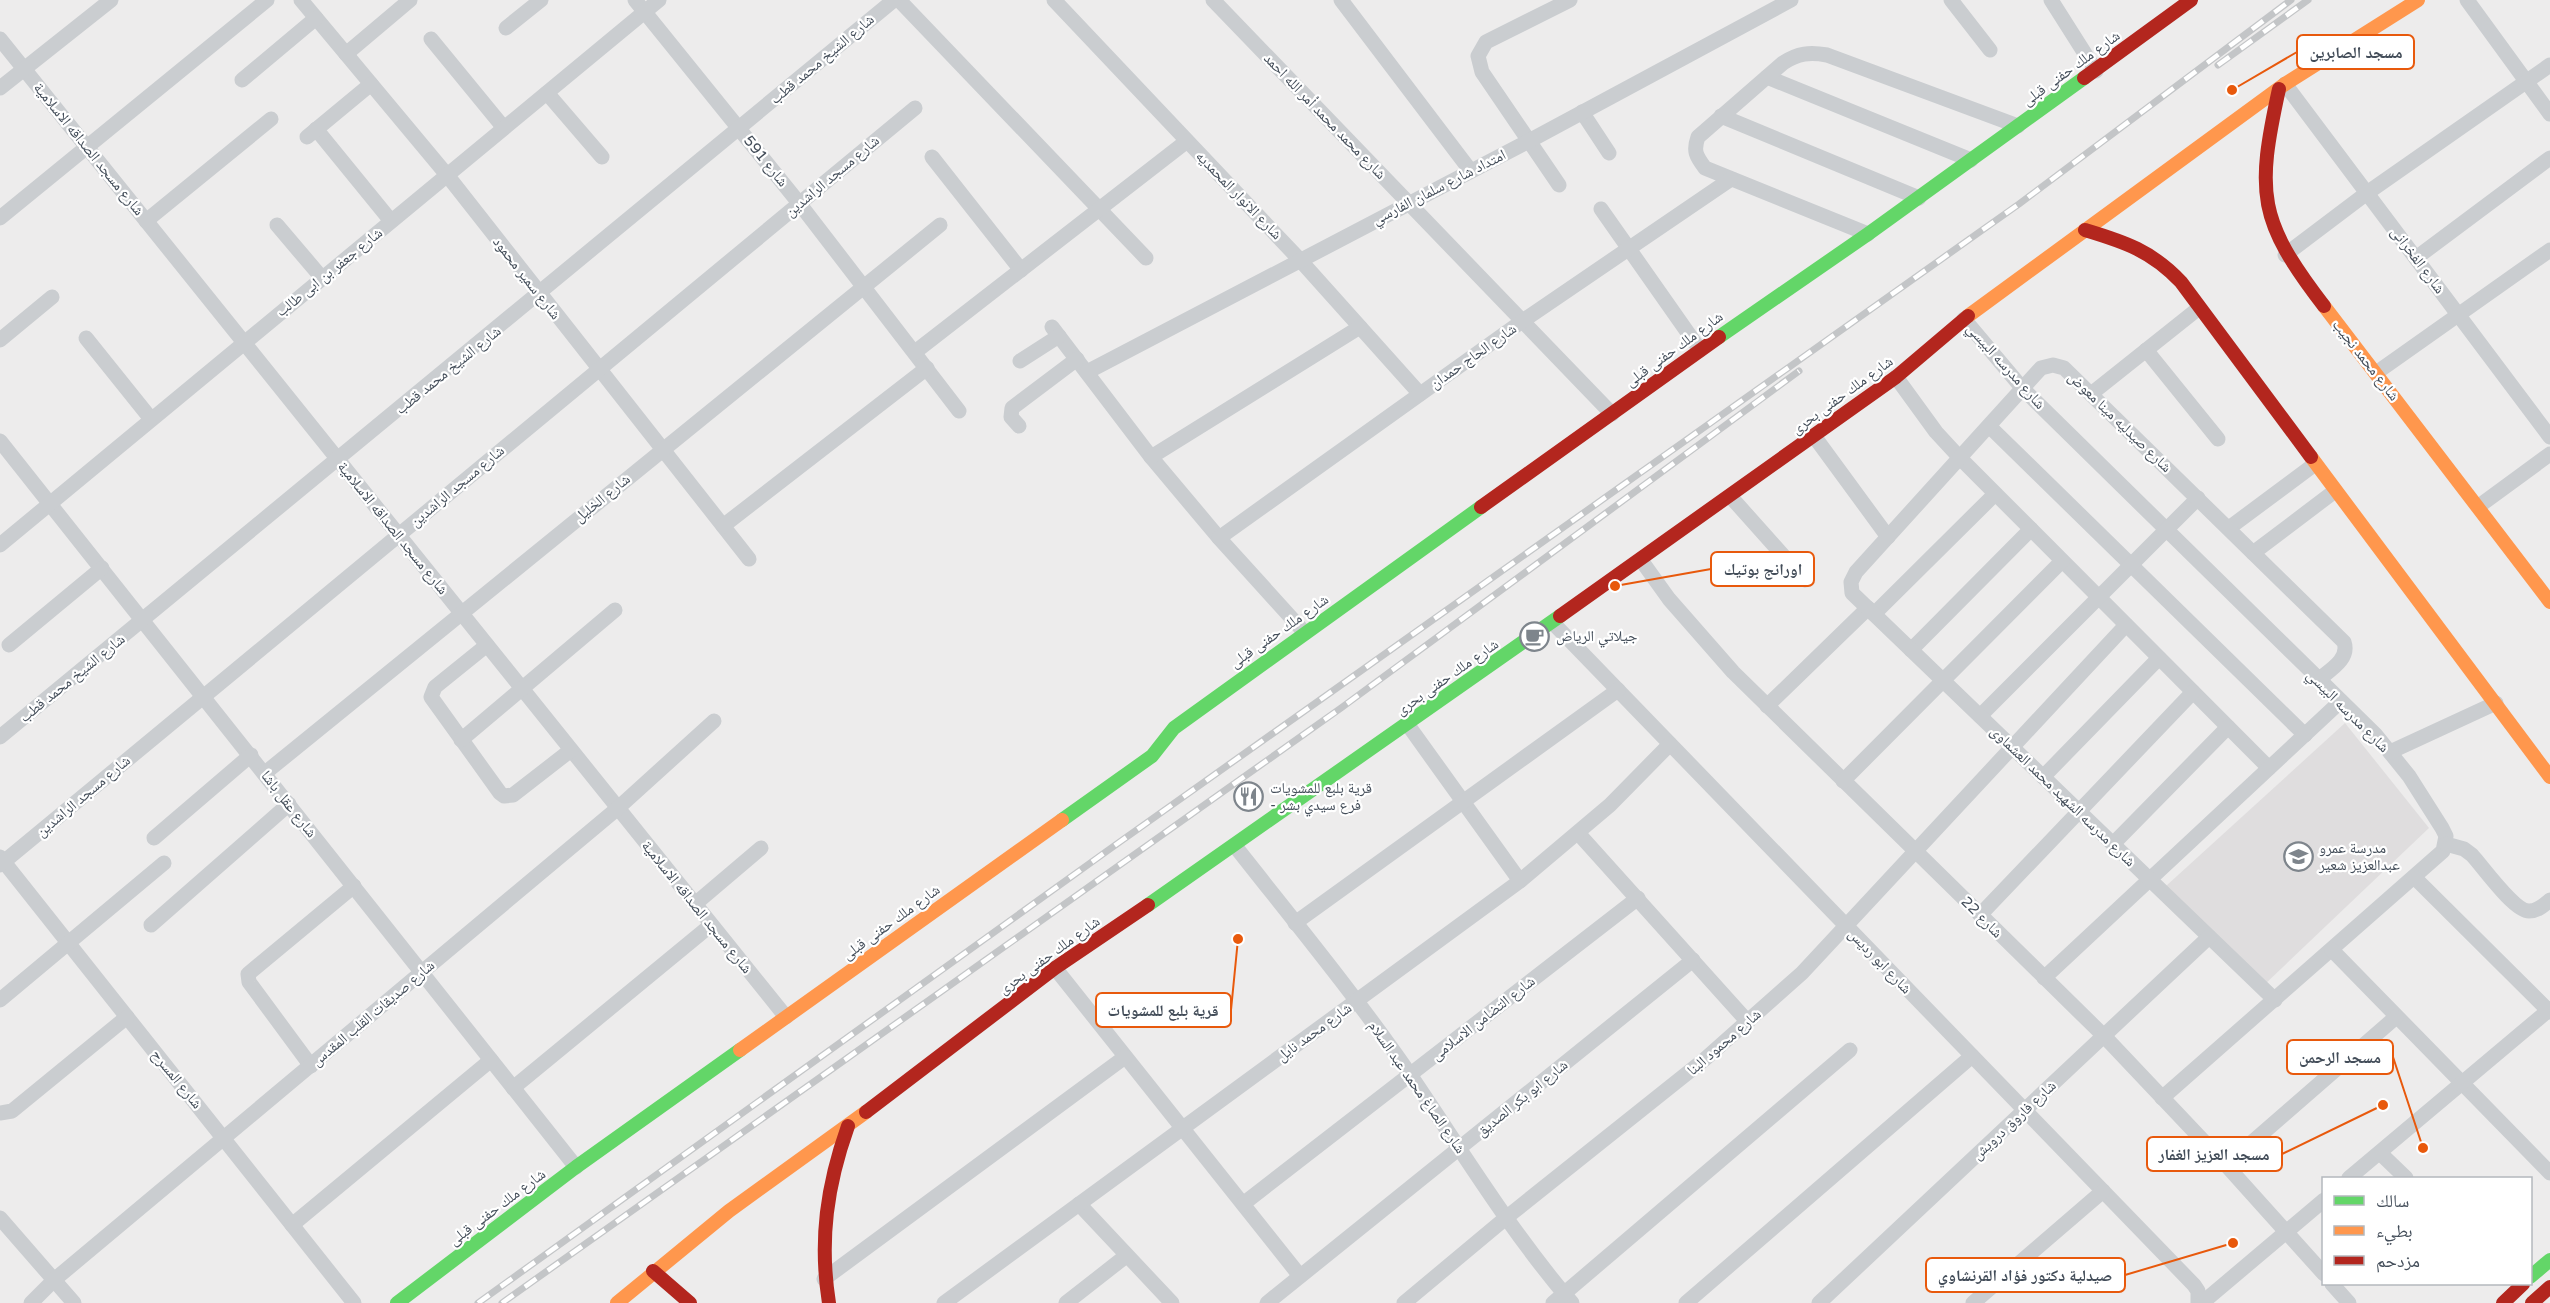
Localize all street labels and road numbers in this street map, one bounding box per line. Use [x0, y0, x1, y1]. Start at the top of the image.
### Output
street label: شارع الشيخ محمد قطب [766, 10, 878, 109]
street label: شارع ملك حفنى قبلى [2019, 26, 2124, 110]
street label: شارع محمد محمد أمر الله احمد [1259, 49, 1390, 184]
street label: شارع مسجد الصداقه الاسلامية [29, 79, 148, 220]
street label: شارع مسجد الراشدين [781, 131, 884, 221]
street label: شارع 591 [739, 132, 792, 191]
street label: امتداد شارع سلمان الفارسي [1369, 145, 1510, 231]
street label: شارع الانوار المحمديه [1191, 147, 1286, 244]
street label: شارع جعفر بن ابى طالب [272, 223, 387, 321]
street label: شارع الفخرانى [2386, 223, 2449, 298]
street label: شارع سمير محمود [488, 233, 565, 324]
street label: شارع ملك حفنى قبلى [1622, 307, 1727, 391]
street label: شارع محمد نجيب [2328, 316, 2403, 405]
street label: شارع الحاج حمدان [1426, 319, 1520, 393]
street label: شارع مدرسه البيسي [1961, 319, 2049, 415]
street label: شارع الشيخ محمد قطب [392, 322, 505, 419]
street label: شارع ملك حفنى بحرى [1788, 352, 1897, 439]
street label: شارع صيدليه مينا معوض [2064, 368, 2176, 477]
street label: شارع مسجد الراشدين [406, 441, 509, 531]
street label: شارع مسجد الصداقه الاسلامية [333, 458, 452, 599]
street label: شارع الخليل [570, 470, 634, 527]
street label: شارع ملك حفنى قبلى [1226, 590, 1333, 673]
street label: شارع الشيخ محمد قطب [16, 630, 129, 727]
street label: شارع ملك حفنى بحرى [1392, 635, 1502, 720]
street label: شارع مدرسه البيسي [2301, 666, 2393, 758]
street label: شارع مدرسه الشهيد محمد العشماوى [1986, 722, 2139, 871]
street label: شارع مسجد الراشدين [32, 751, 135, 841]
street label: شارع عقل باشا [256, 767, 321, 842]
street label: شارع مسجد الصداقه الاسلامية [637, 837, 756, 978]
street label: شارع ملك حفنى قبلى [839, 880, 944, 964]
street label: شارع 22 [1957, 893, 2007, 942]
street label: شارع ملك حفنى بحرى [995, 912, 1104, 999]
street label: شارع ابو رديس [1844, 925, 1916, 998]
street label: شارع صديقات القلب المقدس [308, 956, 439, 1070]
street label: شارع التضامن الاسلامى [1427, 972, 1539, 1065]
street label: شارع محمد نايل [1273, 999, 1356, 1066]
street label: شارع محمود البنا [1683, 1005, 1765, 1080]
street label: شارع الصاغ محمد عبد السلام [1364, 1017, 1470, 1157]
street label: شارع المسرح [147, 1046, 206, 1113]
street label: شارع ابو بكر الصديق [1473, 1056, 1572, 1141]
street label: شارع فاروق درويش [1968, 1076, 2061, 1164]
street label: شارع ملك حفنى قبلى [445, 1165, 550, 1250]

